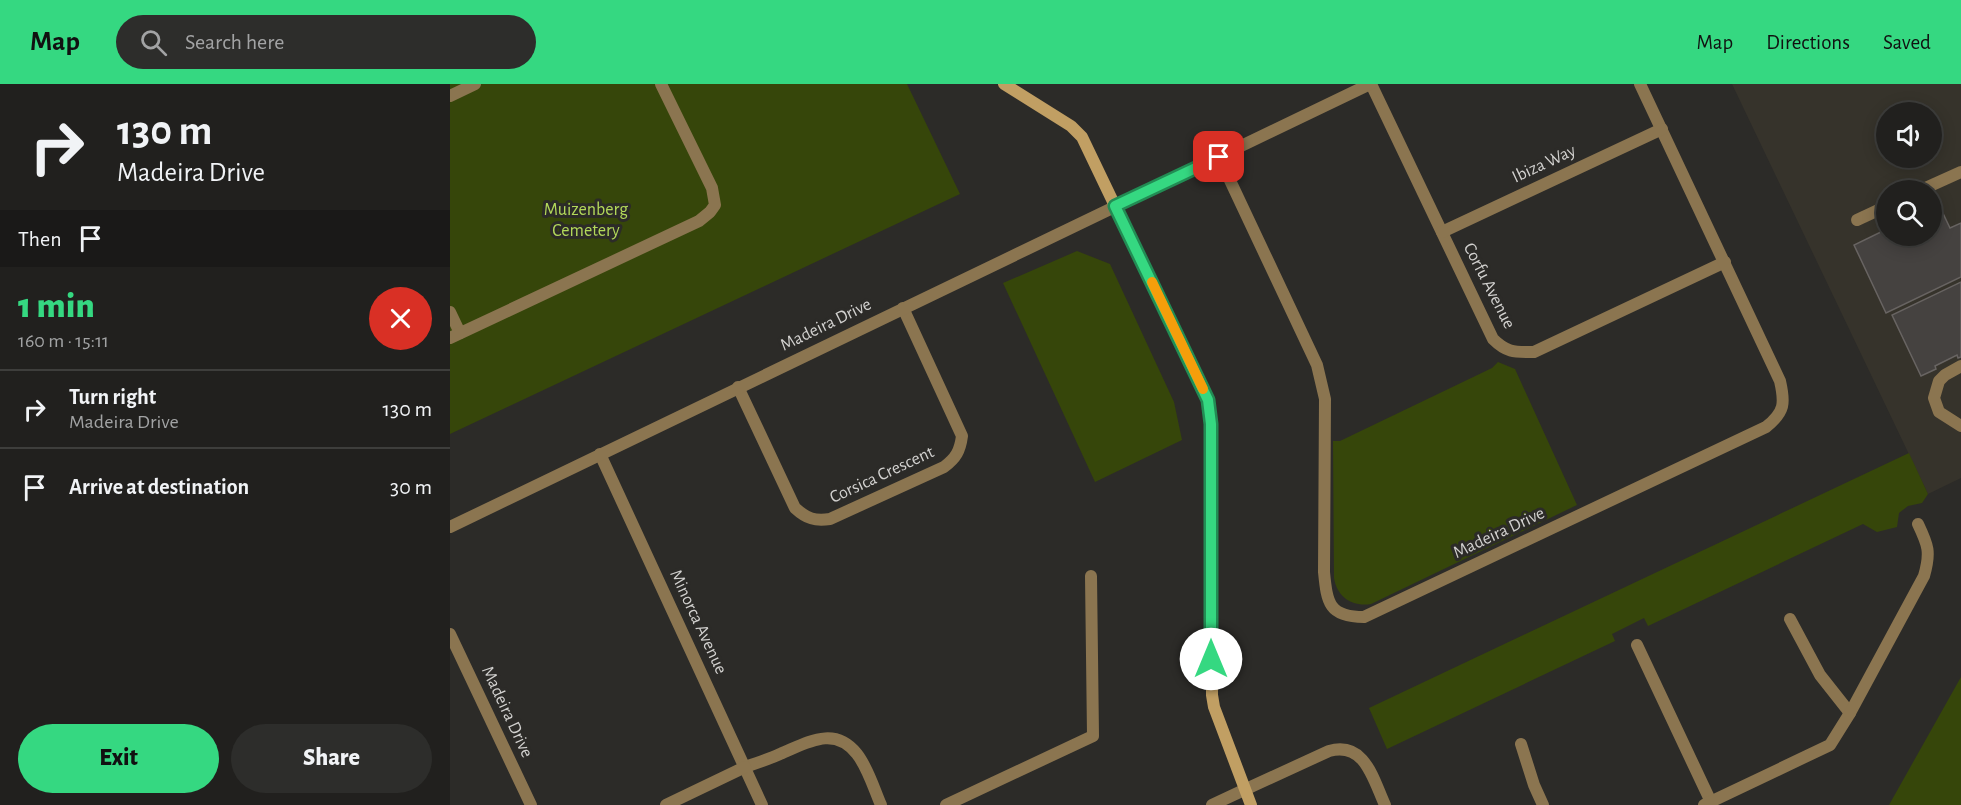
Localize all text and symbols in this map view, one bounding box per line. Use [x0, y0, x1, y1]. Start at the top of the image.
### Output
search box [116, 15, 536, 69]
icon: search [137, 26, 170, 59]
text: Map [30, 28, 80, 56]
text: Search here [185, 31, 284, 53]
text: Map [1697, 32, 1733, 53]
text: Directions [1766, 32, 1850, 53]
text: Saved [1883, 32, 1931, 53]
map controls [1876, 102, 1942, 246]
button: sound [1876, 102, 1942, 168]
icon: right [18, 108, 96, 186]
text: 130 m [117, 110, 212, 152]
pin [1193, 131, 1244, 182]
icon: arrive [1202, 140, 1235, 173]
street label: Ibiza Way [1509, 141, 1579, 187]
text: Madeira Drive [117, 159, 265, 186]
button: search [1876, 180, 1942, 246]
park label: Muizenberg Cemetery [544, 201, 628, 240]
icon: arrive [74, 222, 107, 255]
text: Then [18, 228, 62, 250]
street label: Corfu Avenue [1460, 240, 1518, 332]
button: close [369, 287, 432, 350]
text: 1 min [18, 288, 95, 324]
street label: Madeira Drive [778, 295, 874, 355]
text: 160 m · 15:11 [18, 331, 109, 351]
text: Turn right [69, 386, 156, 408]
icon: right [18, 393, 51, 426]
text: 130 m [383, 398, 432, 420]
text: Madeira Drive [69, 412, 179, 432]
street label: Corsica Crescent [827, 443, 937, 507]
icon: arrive [18, 471, 51, 504]
text: Arrive at destination [69, 476, 249, 498]
text: 30 m [390, 476, 432, 498]
street label: Madeira Drive [1450, 504, 1548, 562]
street label: Minorca Avenue [666, 567, 730, 677]
position arrow [1179, 627, 1243, 691]
street label: Madeira Drive [478, 663, 536, 761]
button: Exit [18, 724, 219, 793]
button: Share [231, 724, 432, 793]

